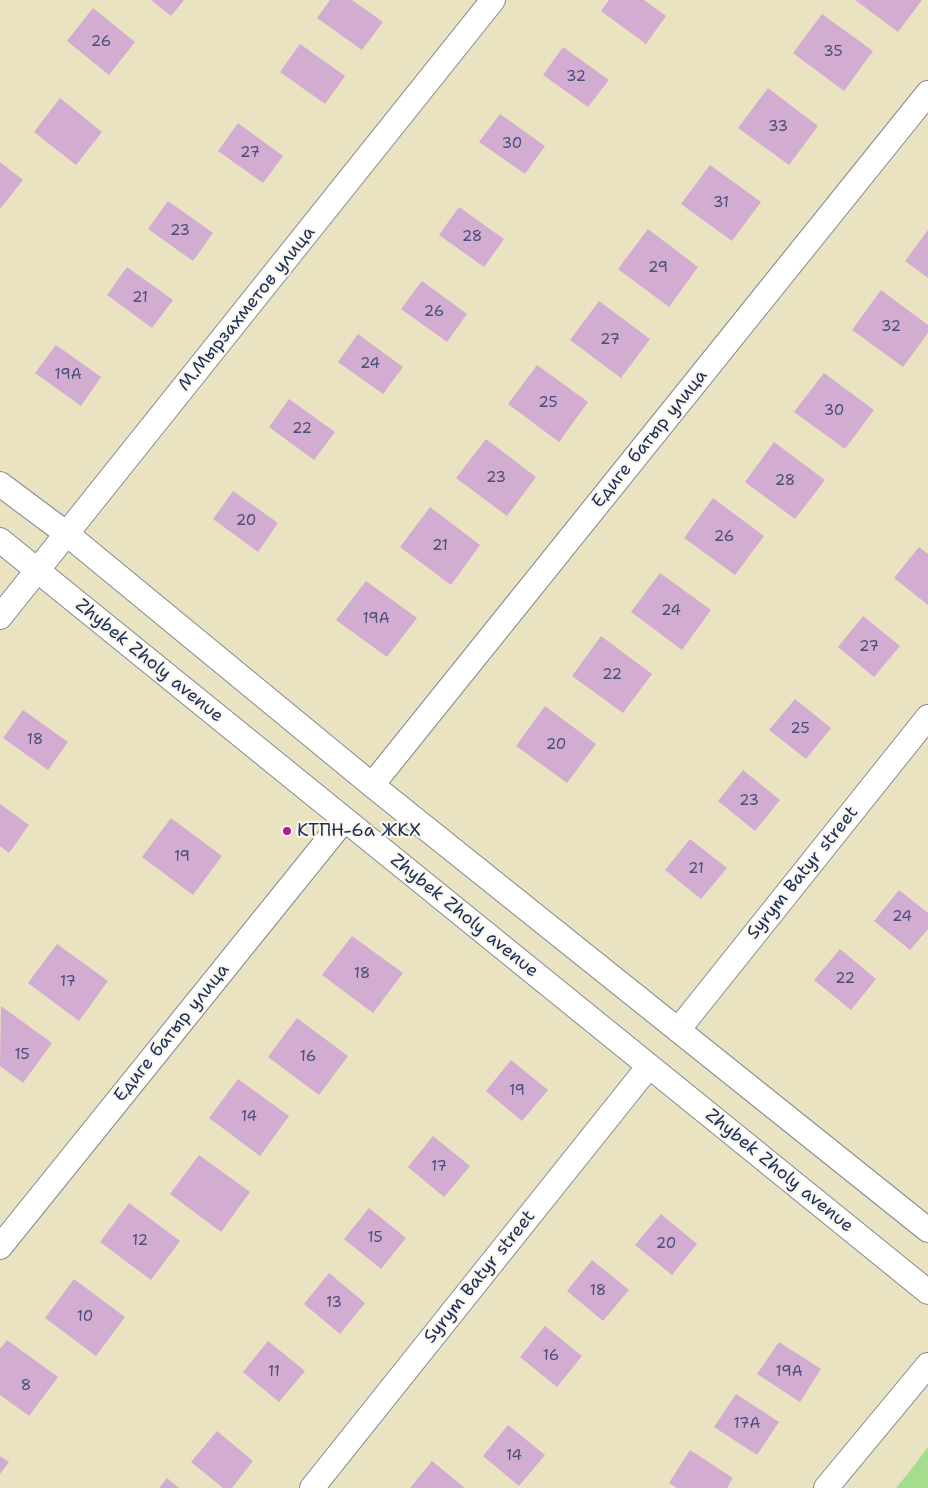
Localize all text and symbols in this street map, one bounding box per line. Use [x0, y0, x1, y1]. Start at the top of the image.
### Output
house number: 26 [91, 33, 111, 51]
house number: 35 [823, 43, 843, 61]
house number: 32 [566, 68, 586, 86]
house number: 33 [768, 118, 788, 136]
house number: 30 [502, 135, 522, 153]
house number: 27 [240, 144, 260, 162]
house number: 31 [713, 194, 729, 212]
house number: 23 [170, 222, 190, 240]
street label: М.Мырзахметов улица [174, 222, 320, 396]
house number: 28 [462, 228, 482, 246]
house number: 29 [648, 259, 668, 277]
house number: 21 [132, 289, 148, 307]
house number: 26 [424, 303, 444, 321]
house number: 32 [881, 318, 901, 336]
house number: 27 [600, 331, 620, 349]
house number: 24 [360, 355, 380, 373]
house number: 19А [54, 366, 82, 384]
street label: Едиге батыр улица [588, 366, 712, 512]
house number: 25 [538, 394, 558, 412]
house number: 30 [824, 402, 844, 420]
house number: 22 [292, 420, 312, 438]
house number: 23 [486, 469, 506, 487]
house number: 28 [775, 472, 795, 490]
house number: 20 [236, 512, 256, 530]
house number: 26 [714, 528, 734, 546]
house number: 21 [432, 537, 448, 555]
street label: Zhybek Zholy avenue [71, 595, 227, 727]
house number: 24 [661, 602, 681, 620]
house number: 19А [362, 610, 390, 628]
house number: 27 [859, 638, 879, 656]
house number: 22 [602, 666, 622, 684]
house number: 25 [790, 720, 810, 738]
house number: 18 [27, 731, 43, 749]
house number: 20 [546, 736, 566, 754]
house number: 23 [739, 792, 759, 810]
street label: Syrym Batyr street [743, 802, 863, 944]
place label: КТПН-6а ЖКХ [297, 820, 421, 842]
marker: КТПН-6а ЖКХ [281, 825, 293, 837]
house number: 19 [174, 848, 190, 866]
street label: Zhybek Zholy avenue [386, 850, 542, 982]
house number: 21 [688, 860, 704, 878]
house number: 24 [892, 908, 912, 926]
street label: Едиге батыр улица [110, 960, 234, 1106]
house number: 18 [354, 965, 370, 983]
house number: 22 [835, 970, 855, 988]
house number: 17 [60, 973, 76, 991]
house number: 15 [14, 1046, 30, 1064]
house number: 16 [300, 1048, 316, 1066]
house number: 19 [509, 1082, 525, 1100]
street label: Zhybek Zholy avenue [701, 1105, 857, 1237]
house number: 14 [241, 1108, 257, 1126]
house number: 17 [431, 1158, 447, 1176]
street label: Syrym Batyr street [420, 1206, 540, 1348]
house number: 15 [367, 1229, 383, 1247]
house number: 12 [132, 1232, 148, 1250]
house number: 20 [656, 1235, 676, 1253]
house number: 18 [590, 1282, 606, 1300]
house number: 13 [326, 1294, 342, 1312]
house number: 10 [77, 1308, 93, 1326]
house number: 16 [543, 1347, 559, 1365]
house number: 11 [268, 1363, 280, 1381]
house number: 19А [775, 1363, 803, 1381]
house number: 8 [21, 1377, 31, 1395]
house number: 17А [734, 1415, 760, 1433]
house number: 14 [506, 1447, 522, 1465]

